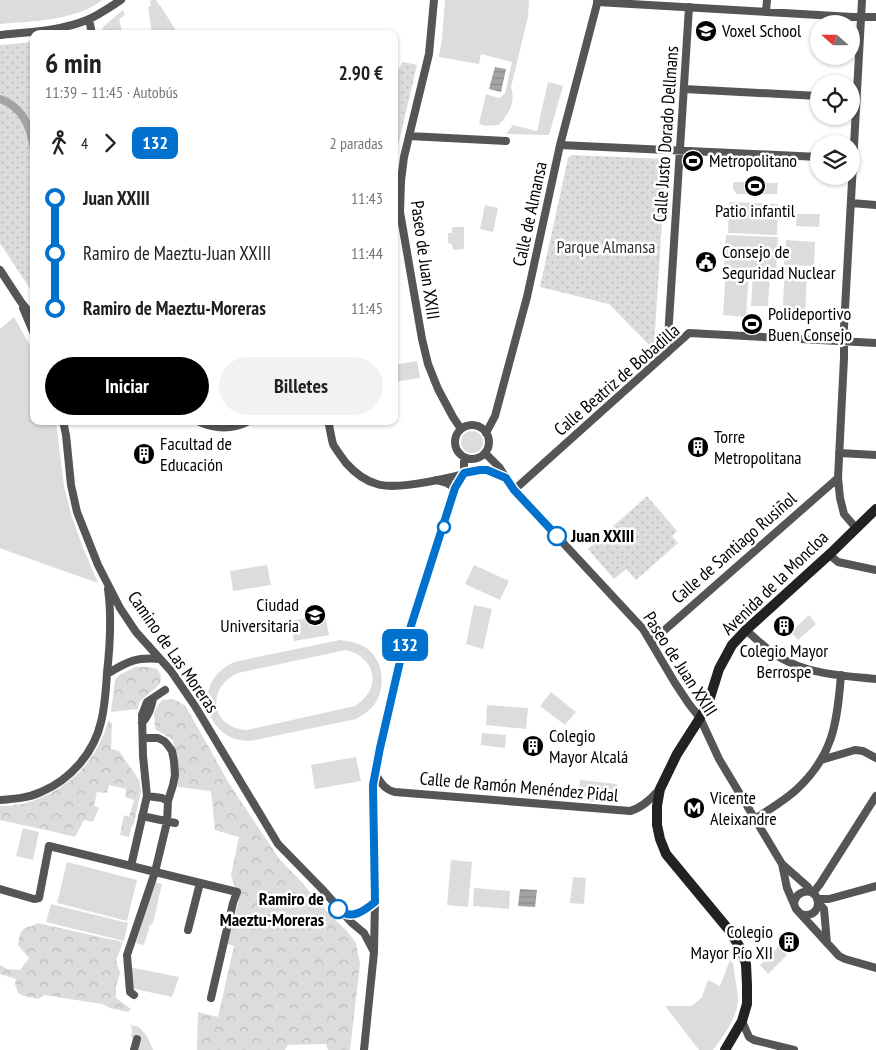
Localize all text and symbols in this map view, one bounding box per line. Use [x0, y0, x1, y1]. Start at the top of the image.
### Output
north arrow [810, 15, 860, 65]
map controls [810, 15, 860, 185]
school or university icon: Voxel School [694, 19, 718, 43]
place label: Voxel School [721, 19, 802, 42]
text: 6 min [45, 44, 102, 81]
street label: Calle Justo Dorado Dellmans [648, 45, 683, 223]
text: 2.90 € [339, 61, 383, 85]
button: locate [810, 75, 860, 125]
text: 11:39 – 11:45 · Autobús [45, 82, 178, 102]
icon: walk [45, 129, 73, 157]
icon: forward [96, 129, 124, 157]
text: 132 [142, 131, 168, 154]
text: 4 [81, 133, 88, 153]
text: 2 paradas [330, 133, 383, 153]
button: layers [810, 135, 860, 185]
sports icon: Metropolitano [681, 149, 705, 173]
place label: Metropolitano [709, 149, 797, 172]
street label: Calle de Almansa [507, 160, 552, 268]
sports icon: Patio infantil [743, 174, 767, 198]
text: Juan XXIII [83, 186, 150, 210]
text: 11:43 [351, 188, 383, 208]
street label: Paseo de Juan XXIII [406, 199, 445, 321]
place label: Patio infantil [715, 199, 796, 222]
park label: Parque Almansa [557, 235, 655, 258]
place label: Consejo de Seguridad Nuclear [722, 240, 836, 284]
text: Ramiro de Maeztu-Juan XXIII [83, 241, 271, 265]
text: 11:44 [351, 243, 383, 263]
public building icon: Consejo de Seguridad Nuclear [694, 250, 718, 274]
text: Ramiro de Maeztu-Moreras [83, 296, 266, 320]
text: 11:45 [351, 298, 383, 318]
place label: Polideportivo Buen Consejo [768, 302, 852, 346]
sports icon: Polideportivo Buen Consejo [740, 312, 764, 336]
street label: Calle Beatriz de Bobadilla [549, 319, 684, 441]
button: Iniciar [45, 357, 209, 415]
button: Billetes [219, 357, 383, 415]
place label: Torre Metropolitana [714, 425, 802, 469]
place label: Facultad de Educación [160, 432, 232, 476]
building icon: Torre Metropolitana [686, 435, 710, 459]
building icon: Facultad de Educación [132, 442, 156, 466]
street label: Calle de Santiago Rusiñol [666, 486, 802, 608]
unlabelled marker [437, 520, 451, 534]
place label: Juan XXIII [570, 524, 634, 547]
marker: Juan XXIII [547, 526, 567, 546]
street label: Avenida de la Moncloa [716, 526, 833, 640]
street label: Camino de Las Moreras [123, 586, 224, 717]
place label: Ciudad Universitaria [220, 593, 299, 637]
school or university icon: Ciudad Universitaria [303, 603, 327, 627]
street label: Paseo de Juan XXIII [638, 607, 723, 720]
building icon: Colegio Mayor Berrospe [772, 614, 796, 638]
line badge: 132 [376, 629, 434, 661]
text: 132 [392, 633, 418, 656]
place label: Colegio Mayor Berrospe [740, 639, 828, 683]
place label: Colegio Mayor Alcalá [549, 724, 628, 768]
building icon: Colegio Mayor Alcalá [521, 734, 545, 758]
street label: Calle de Ramón Menéndez Pidal [419, 766, 620, 807]
place label: Vicente Aleixandre [709, 786, 777, 830]
metro station icon: Vicente Aleixandre [682, 796, 706, 820]
place label: Ramiro de Maeztu-Moreras [220, 887, 324, 931]
marker: Ramiro de Maeztu-Moreras [328, 899, 348, 919]
place label: Colegio Mayor Pío XII [690, 920, 773, 964]
building icon: Colegio Mayor Pío XII [777, 930, 801, 954]

